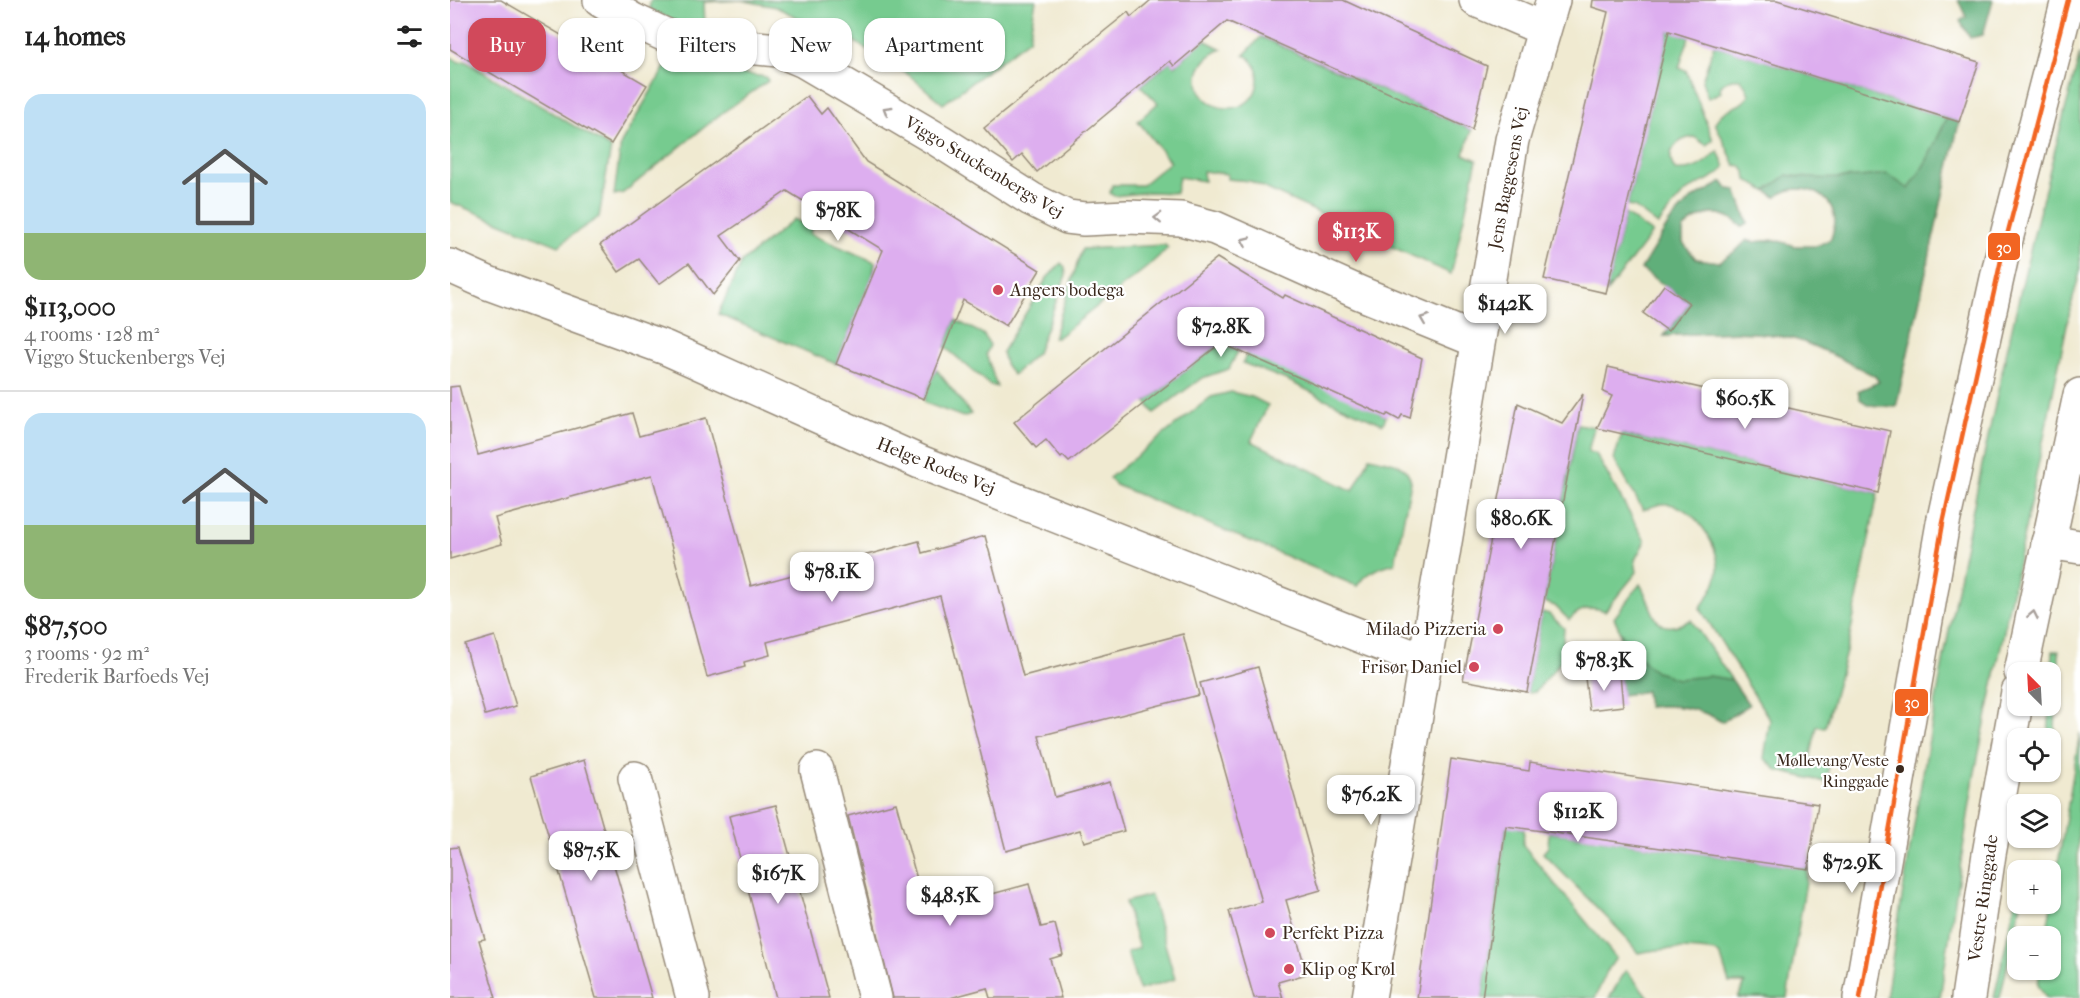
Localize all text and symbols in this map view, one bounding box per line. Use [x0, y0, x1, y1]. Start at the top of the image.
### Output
chip: Buy [468, 18, 546, 72]
chip: Rent [558, 18, 645, 72]
chip: Filters [657, 18, 757, 72]
chip: New [769, 18, 852, 72]
chip: Apartment [864, 18, 1005, 72]
icon: filters [393, 20, 426, 53]
text: 14 homes [24, 21, 126, 52]
street label: Jens Baggesens Vej [1484, 105, 1533, 253]
one-way arrow [883, 106, 893, 118]
street label: Viggo Stuckenbergs Vej [900, 111, 1067, 223]
icon: home [171, 133, 279, 241]
pin: $78K [802, 191, 874, 242]
text: $78K [815, 199, 861, 222]
one-way arrow [1153, 212, 1162, 224]
pin: $113K [1314, 212, 1398, 263]
text: $113K [1332, 220, 1380, 243]
line badge: 30 [1987, 232, 2021, 261]
one-way arrow [1240, 237, 1251, 249]
text: 30 [1996, 238, 2012, 258]
place label: Angers bodega [1009, 280, 1125, 301]
marker: Angers bodega [991, 283, 1005, 297]
pin: $142K [1463, 284, 1547, 335]
text: $113,000 [24, 292, 116, 323]
text: $142K [1478, 292, 1532, 315]
pin: $72.8K [1172, 307, 1270, 358]
one-way arrow [1419, 314, 1430, 326]
text: $72.8K [1191, 315, 1251, 338]
text: 4 rooms · 128 m² [24, 323, 159, 346]
text: Viggo Stuckenbergs Vej [24, 346, 225, 369]
pin: $60.5K [1696, 379, 1794, 430]
text: $60.5K [1715, 387, 1775, 410]
street label: Helge Rodes Vej [874, 433, 998, 500]
icon: home [171, 452, 279, 560]
pin: $80.6K [1472, 499, 1570, 550]
text: $80.6K [1490, 507, 1552, 530]
pin: $78.1K [783, 552, 881, 603]
text: $78.1K [804, 560, 860, 583]
one-way arrow [2026, 610, 2039, 620]
text: $87,500 [24, 611, 108, 642]
place label: Milado Pizzeria [1366, 619, 1487, 640]
marker: Milado Pizzeria [1491, 622, 1505, 636]
pin: $78.3K [1555, 641, 1653, 692]
text: 3 rooms · 92 m² [24, 642, 149, 665]
text: $78.3K [1575, 649, 1633, 672]
place label: Frisør Daniel [1361, 657, 1462, 678]
marker: Frisør Daniel [1467, 660, 1481, 674]
north arrow [2007, 662, 2061, 716]
map controls [2007, 662, 2061, 980]
text: Frederik Barfoeds Vej [24, 665, 209, 688]
line badge: 30 [1894, 688, 1929, 717]
text: 30 [1904, 693, 1920, 713]
button: locate [2007, 728, 2061, 782]
place label: Møllevang/Veste Ringgade [1776, 751, 1889, 791]
marker: Møllevang/Veste Ringgade [1894, 763, 1906, 775]
pin: $76.2K [1322, 775, 1420, 826]
text: $76.2K [1341, 783, 1401, 806]
pin: $112K [1536, 792, 1620, 843]
button: layers [2007, 794, 2061, 848]
text: $112K [1553, 800, 1603, 823]
pin: $87.5K [542, 831, 640, 882]
street label: Vestre Ringgade [1964, 833, 2003, 964]
text: $87.5K [563, 839, 619, 862]
pin: $72.9K [1803, 843, 1901, 894]
text: $72.9K [1822, 851, 1882, 874]
pin: $167K [736, 854, 820, 905]
button: + [2007, 860, 2061, 914]
text: $167K [752, 862, 804, 885]
pin: $48.5K [901, 876, 999, 927]
text: $48.5K [920, 884, 980, 907]
place label: Perfekt Pizza [1282, 923, 1384, 944]
marker: Perfekt Pizza [1263, 926, 1277, 940]
button: − [2007, 926, 2061, 980]
place label: Klip og Krøl [1301, 959, 1395, 980]
marker: Klip og Krøl [1282, 962, 1296, 976]

